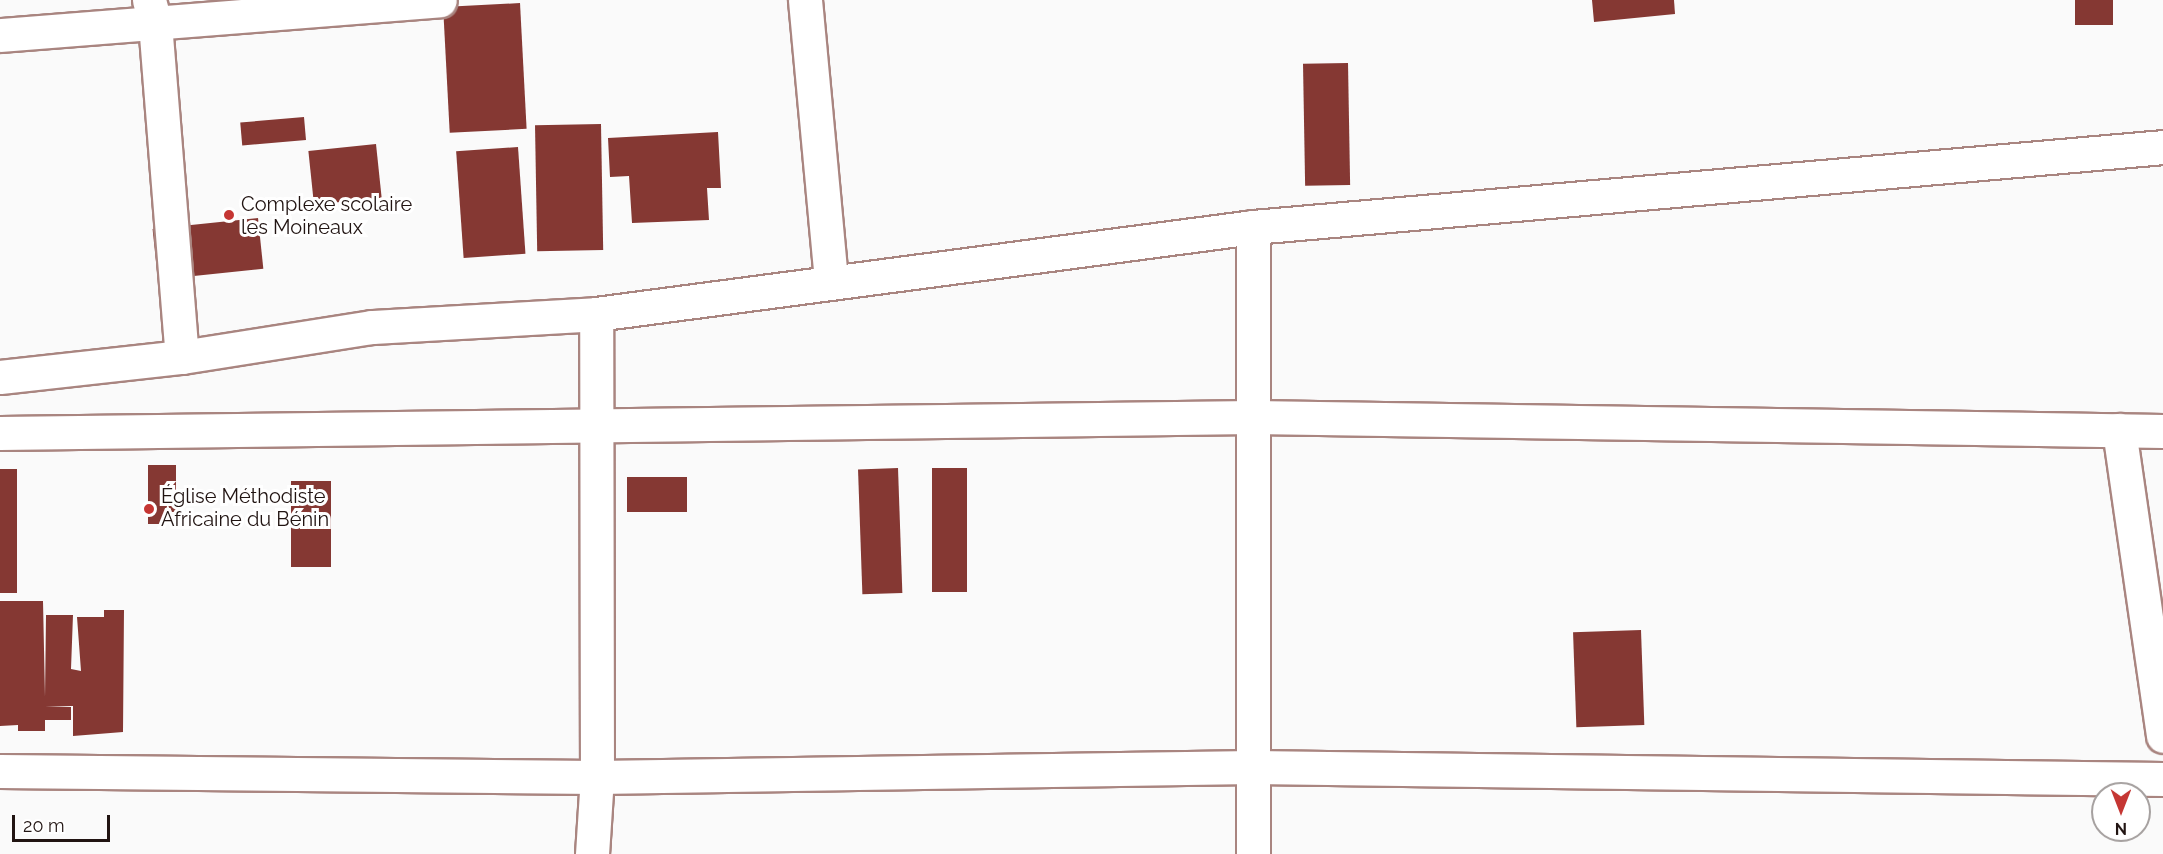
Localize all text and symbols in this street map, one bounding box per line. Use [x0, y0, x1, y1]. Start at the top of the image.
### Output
place label: Complexe scolaire les Moineaux [241, 192, 412, 239]
marker: Complexe scolaire les Moineaux [222, 208, 236, 222]
place label: Église Méthodiste Africaine du Bénin [161, 485, 329, 532]
marker: Église Méthodiste Africaine du Bénin [142, 502, 156, 516]
north arrow [2091, 782, 2151, 842]
scale bar [15, 803, 112, 841]
text: 20 m [23, 815, 65, 836]
text: N [2115, 819, 2127, 838]

